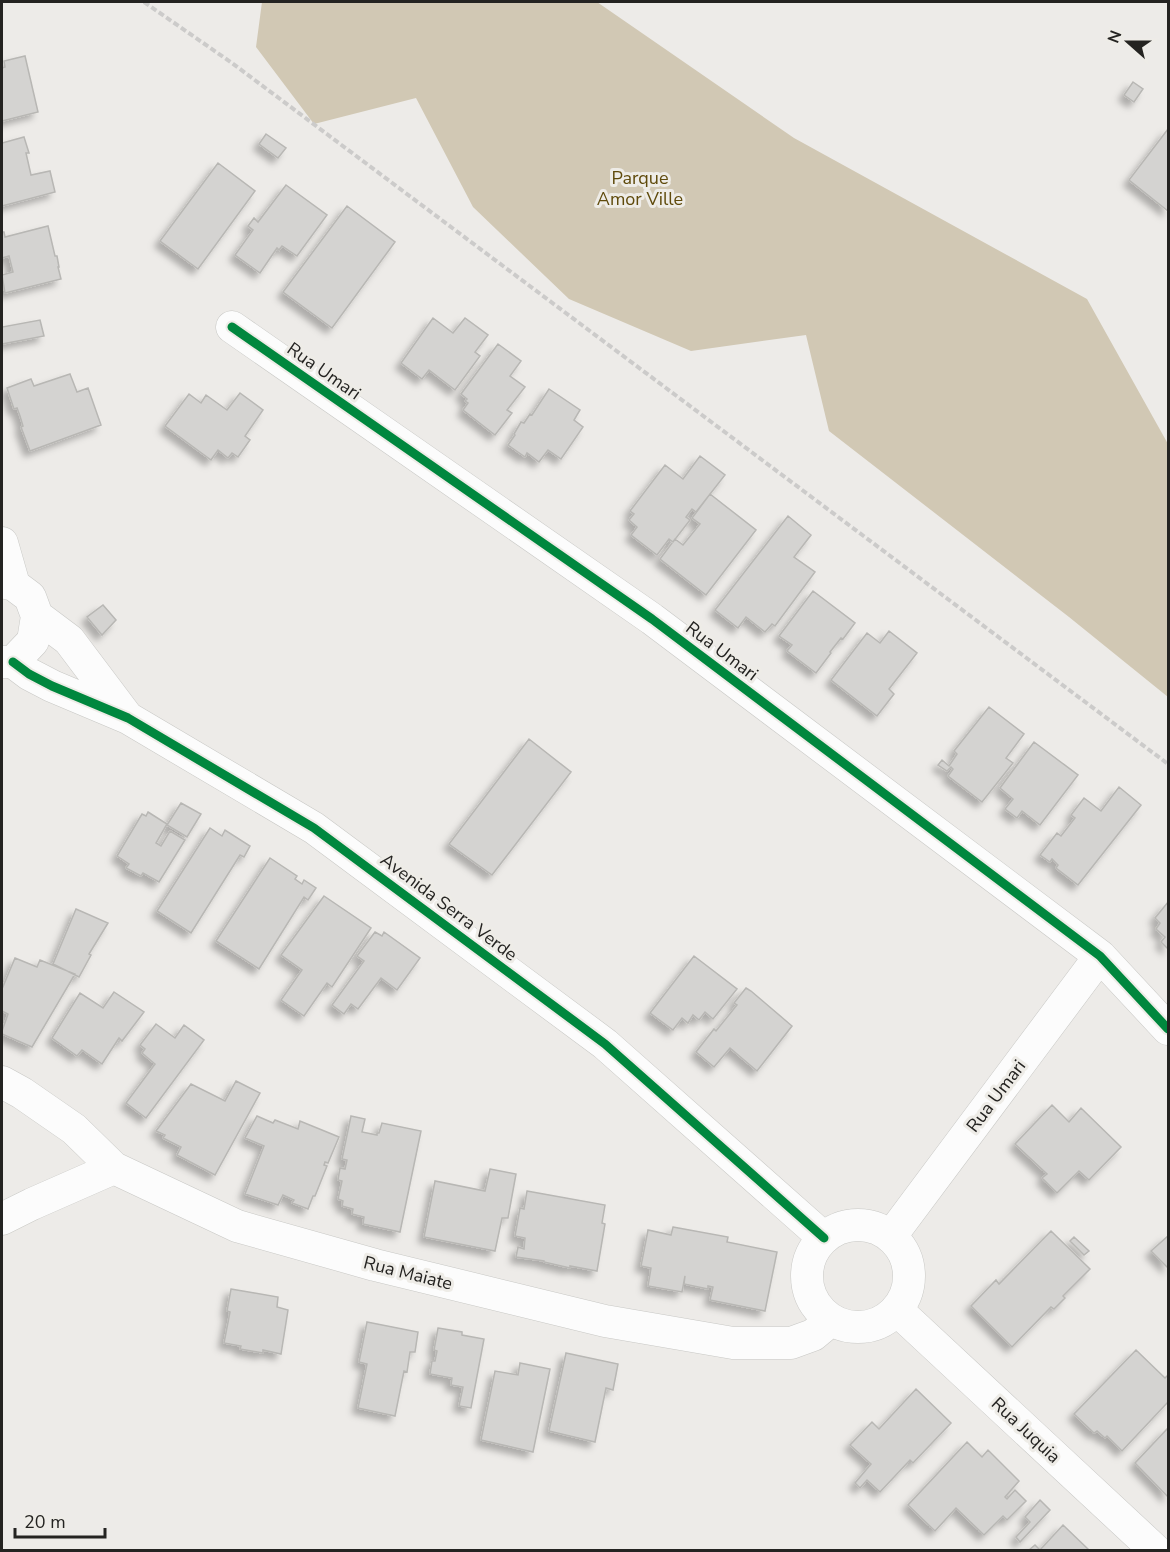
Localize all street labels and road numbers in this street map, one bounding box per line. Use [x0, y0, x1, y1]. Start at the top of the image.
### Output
street label: Rua Umari [282, 337, 366, 405]
street label: Rua Umari [681, 616, 763, 686]
street label: Avenida Serra Verde [376, 848, 522, 966]
street label: Rua Umari [961, 1055, 1031, 1137]
street label: Rua Maiate [361, 1250, 455, 1296]
street label: Rua Juquia [986, 1392, 1066, 1468]

